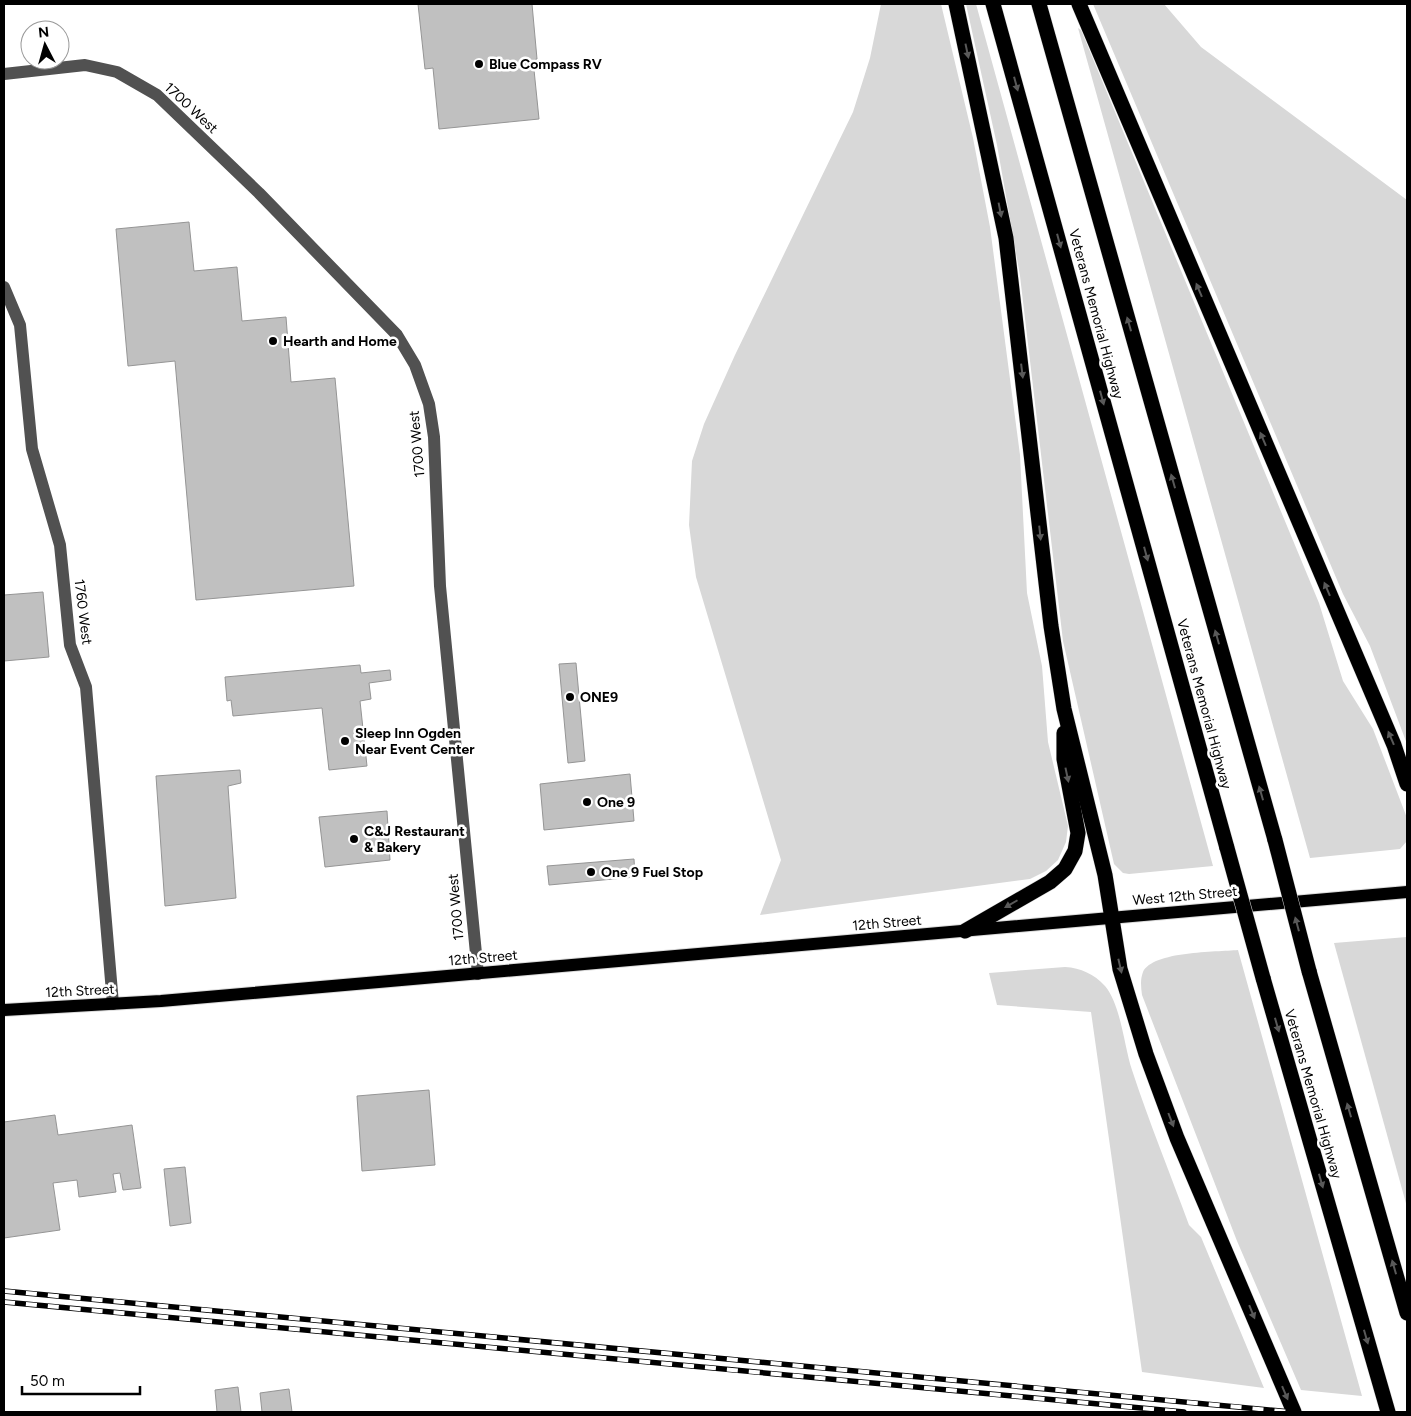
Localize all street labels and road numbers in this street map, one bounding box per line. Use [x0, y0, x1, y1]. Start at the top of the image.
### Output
street label: 1700 West [161, 79, 221, 137]
street label: Veterans Memorial Highway [1065, 227, 1127, 402]
street label: 1700 West [406, 410, 428, 478]
street label: 1760 West [71, 578, 95, 646]
street label: Veterans Memorial Highway [1173, 617, 1235, 792]
street label: 1700 West [445, 873, 467, 941]
street label: West 12th Street [1132, 883, 1238, 909]
street label: 12th Street [852, 912, 922, 934]
street label: 12th Street [448, 947, 518, 969]
street label: 12th Street [45, 981, 115, 1001]
street label: Veterans Memorial Highway [1281, 1007, 1346, 1181]

